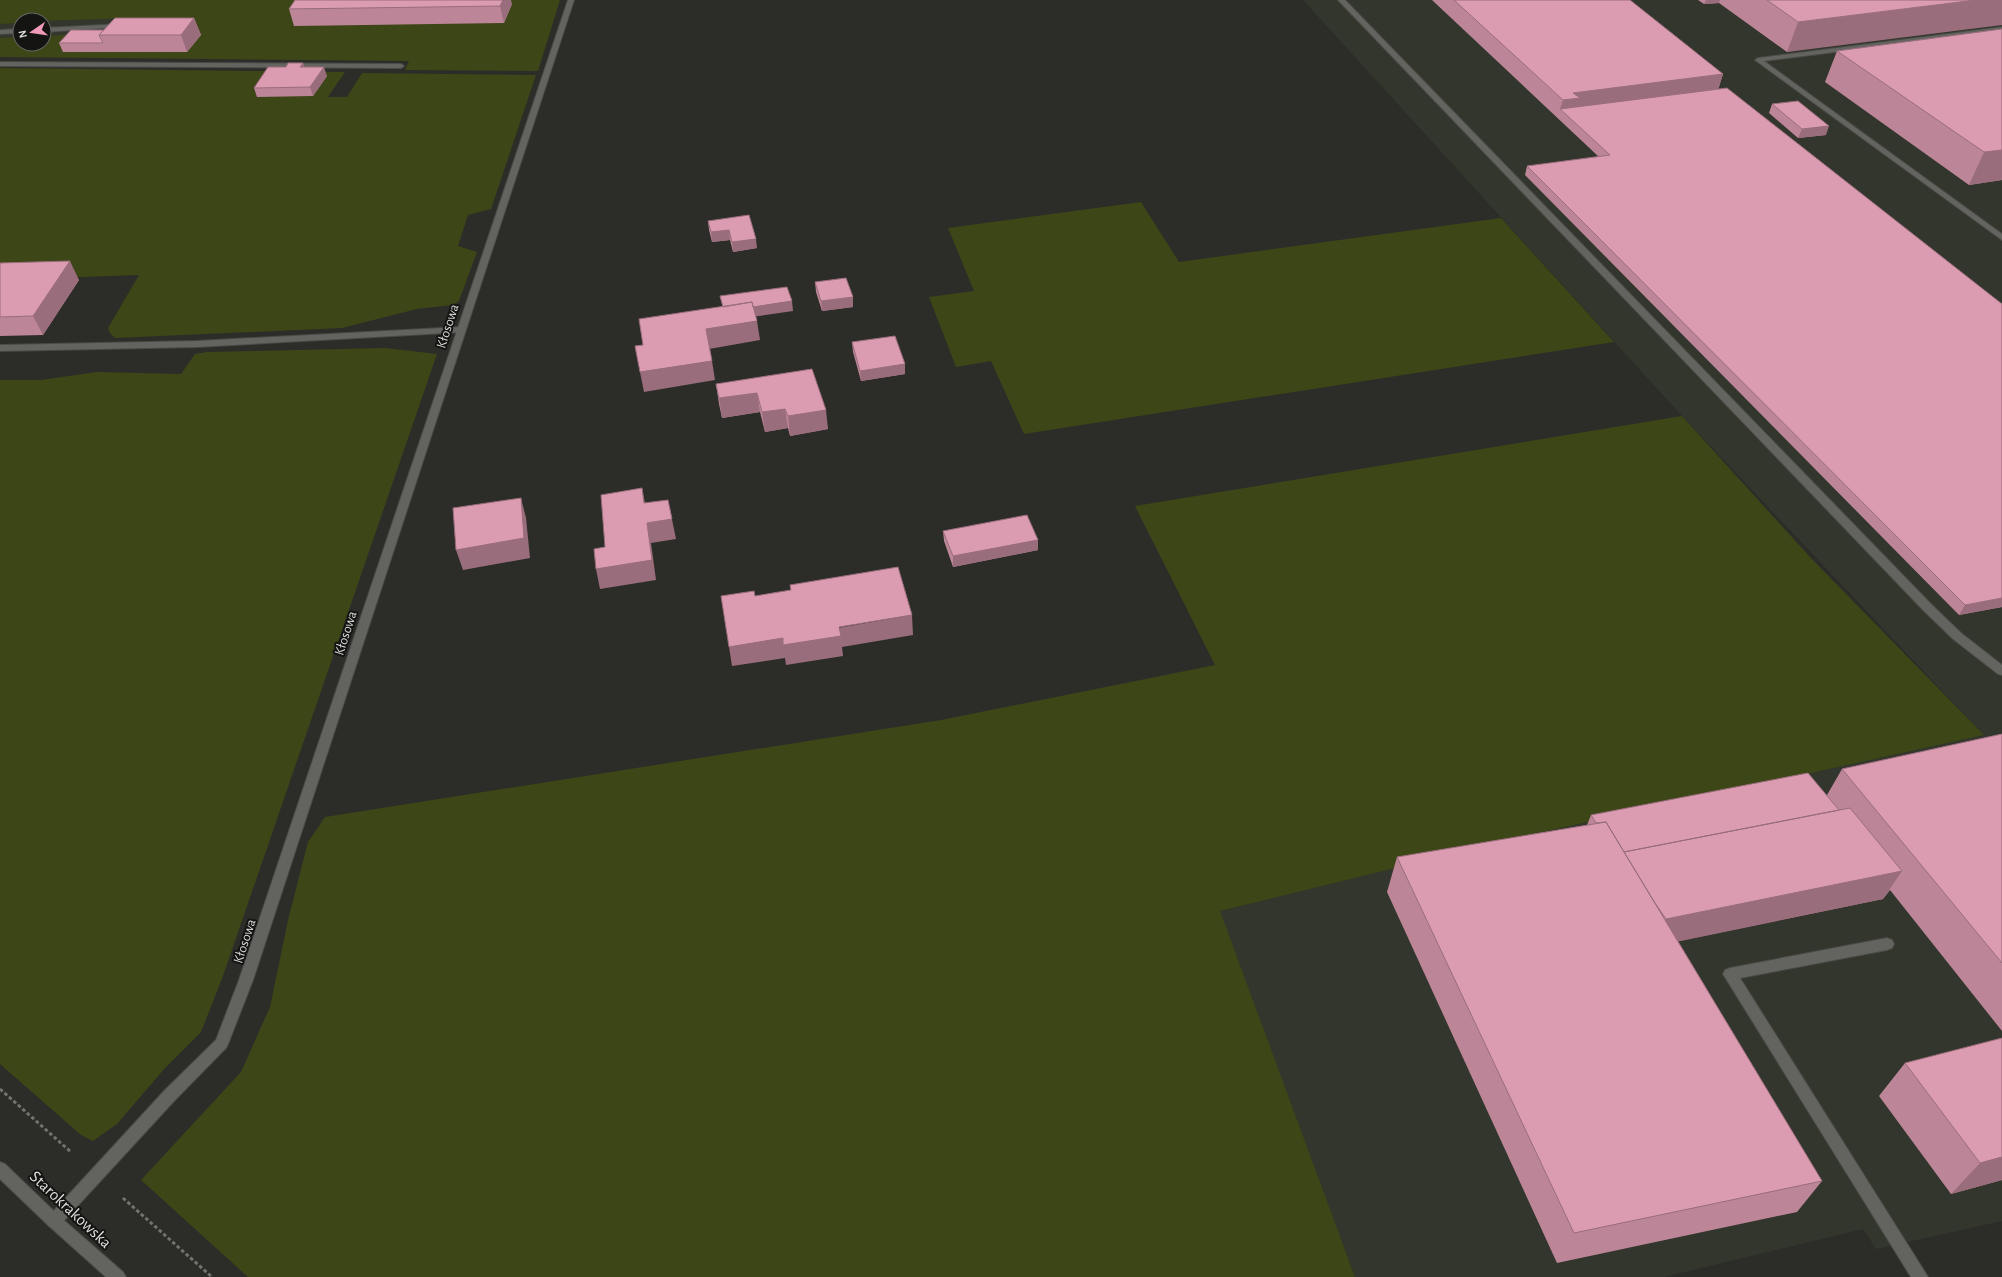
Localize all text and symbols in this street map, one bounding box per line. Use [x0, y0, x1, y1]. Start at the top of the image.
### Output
north arrow [12, 12, 52, 52]
text: N [17, 29, 29, 39]
street label: Kłosowa [434, 302, 462, 350]
street label: Kłosowa [332, 609, 360, 657]
street label: Kłosowa [231, 917, 259, 965]
street label: Starokrakowska [27, 1168, 115, 1251]

